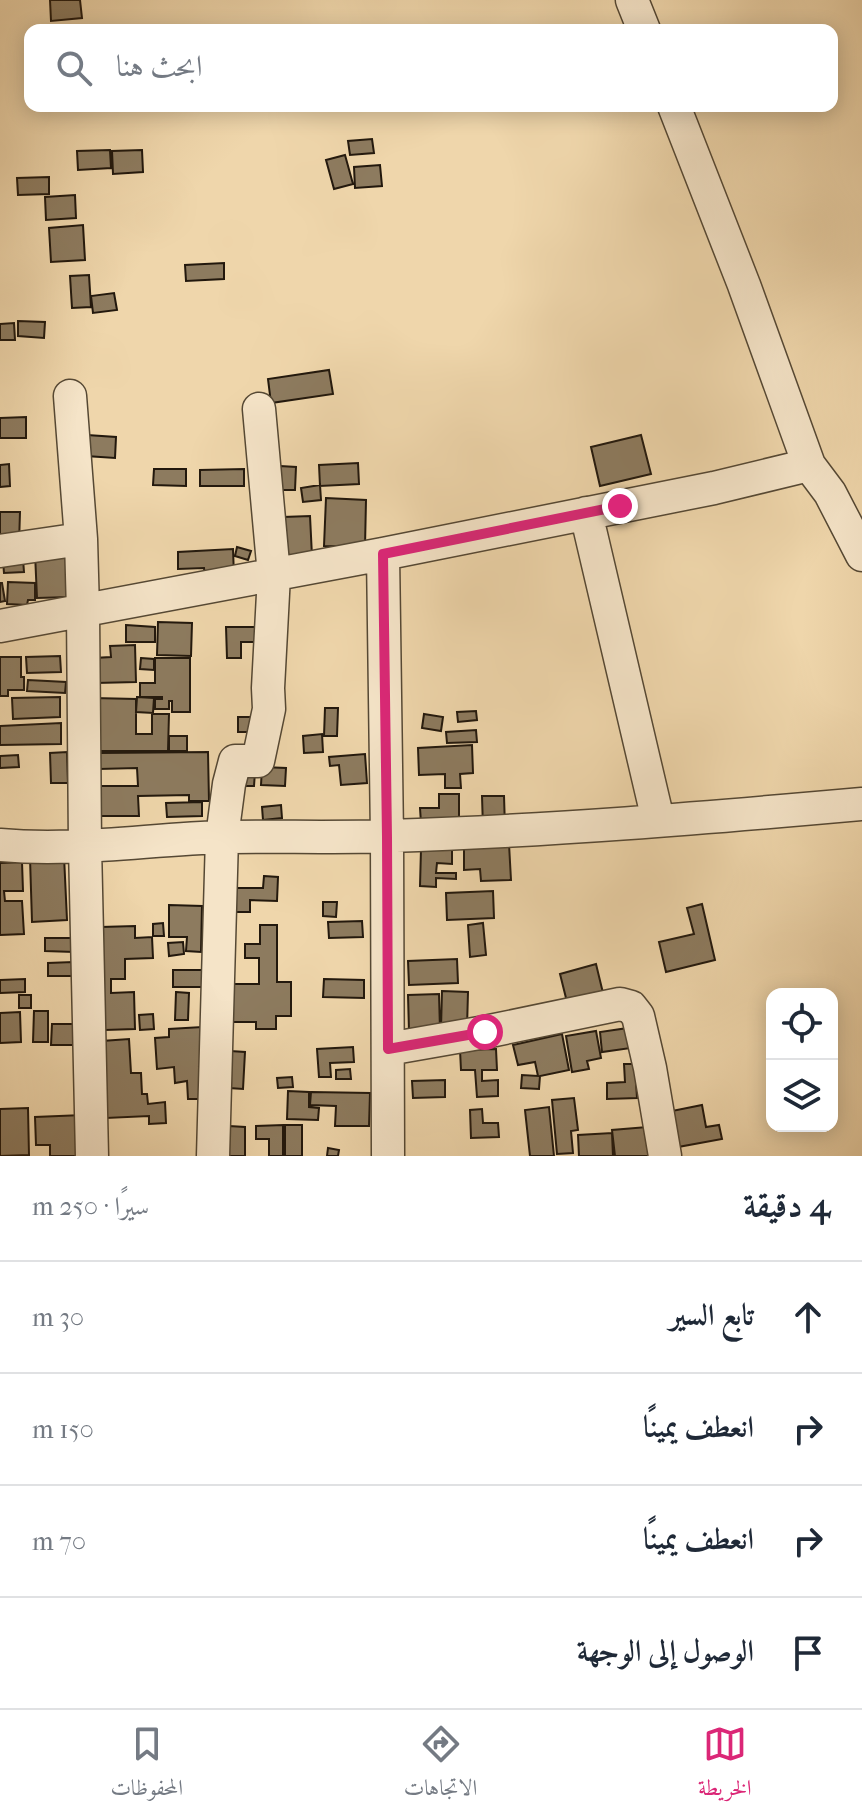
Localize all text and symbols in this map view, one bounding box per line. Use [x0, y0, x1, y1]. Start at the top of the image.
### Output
search box [24, 24, 838, 112]
icon: search [52, 46, 96, 90]
text: ابحث هنا [116, 49, 202, 84]
route end [602, 488, 638, 524]
map controls [766, 988, 838, 1132]
button: locate [766, 988, 838, 1060]
route start [467, 1014, 503, 1050]
button: layers [766, 1060, 838, 1132]
text: 4 دقيقة [743, 1185, 830, 1225]
text: سيرًا · 250 m [32, 1191, 149, 1222]
icon: ahead [786, 1295, 830, 1339]
text: تابع السير [669, 1298, 754, 1333]
text: 30 m [32, 1302, 84, 1333]
icon: right [786, 1407, 830, 1451]
text: انعطف يمينًا [643, 1410, 754, 1445]
text: 150 m [32, 1414, 94, 1445]
icon: right [786, 1519, 830, 1563]
text: انعطف يمينًا [643, 1522, 754, 1557]
text: 70 m [32, 1526, 86, 1557]
icon: arrive [786, 1631, 830, 1675]
text: الوصول إلى الوجهة [577, 1634, 754, 1669]
tab: المحفوظات [110, 1722, 183, 1809]
tab: الاتجاهات [404, 1722, 477, 1809]
tab: الخريطة [698, 1722, 752, 1809]

